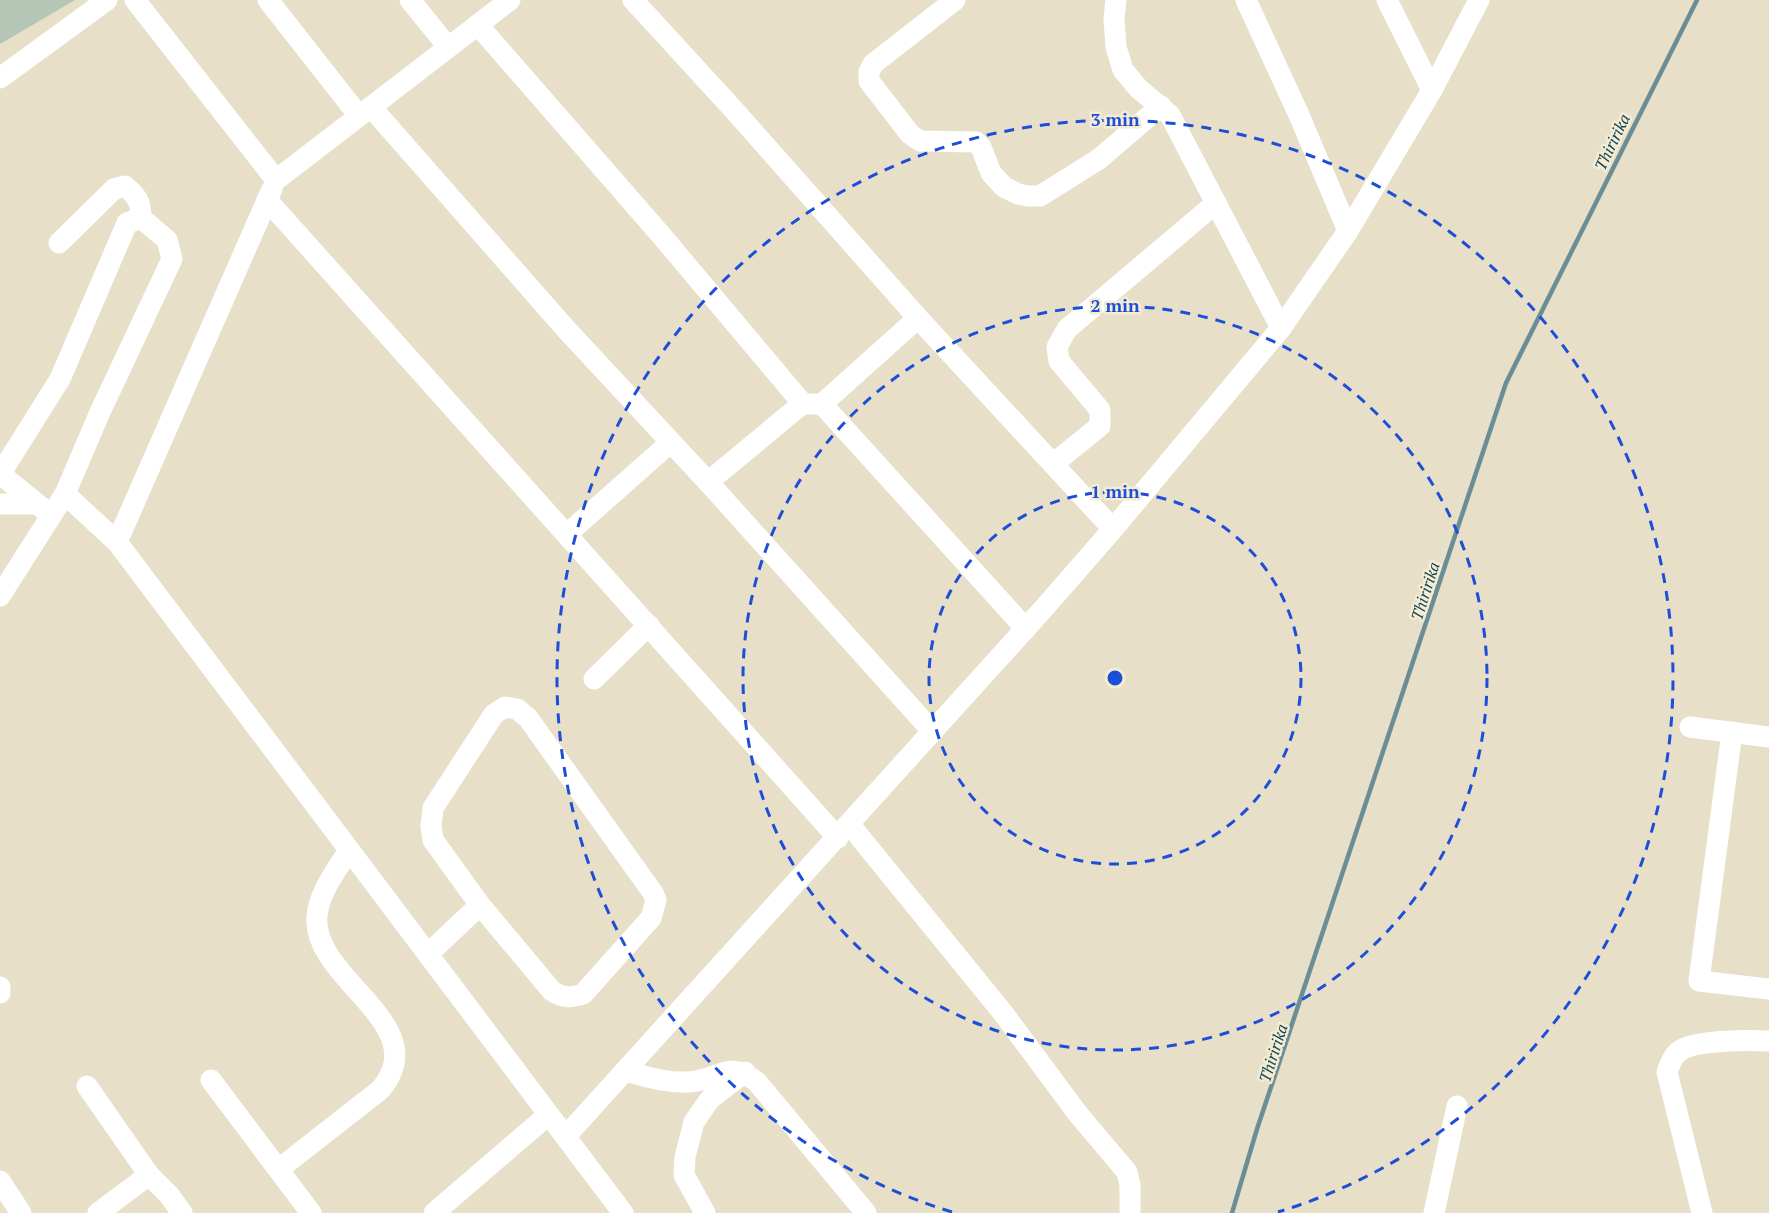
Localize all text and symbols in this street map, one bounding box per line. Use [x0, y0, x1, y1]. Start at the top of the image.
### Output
text: 3 min [1090, 107, 1140, 131]
water label: Thiririka [1589, 110, 1635, 174]
text: 2 min [1090, 293, 1140, 317]
text: 1 min [1090, 479, 1140, 503]
water label: Thiririka [1405, 559, 1445, 623]
centre of rings [1105, 668, 1125, 688]
water label: Thiririka [1253, 1021, 1293, 1085]

